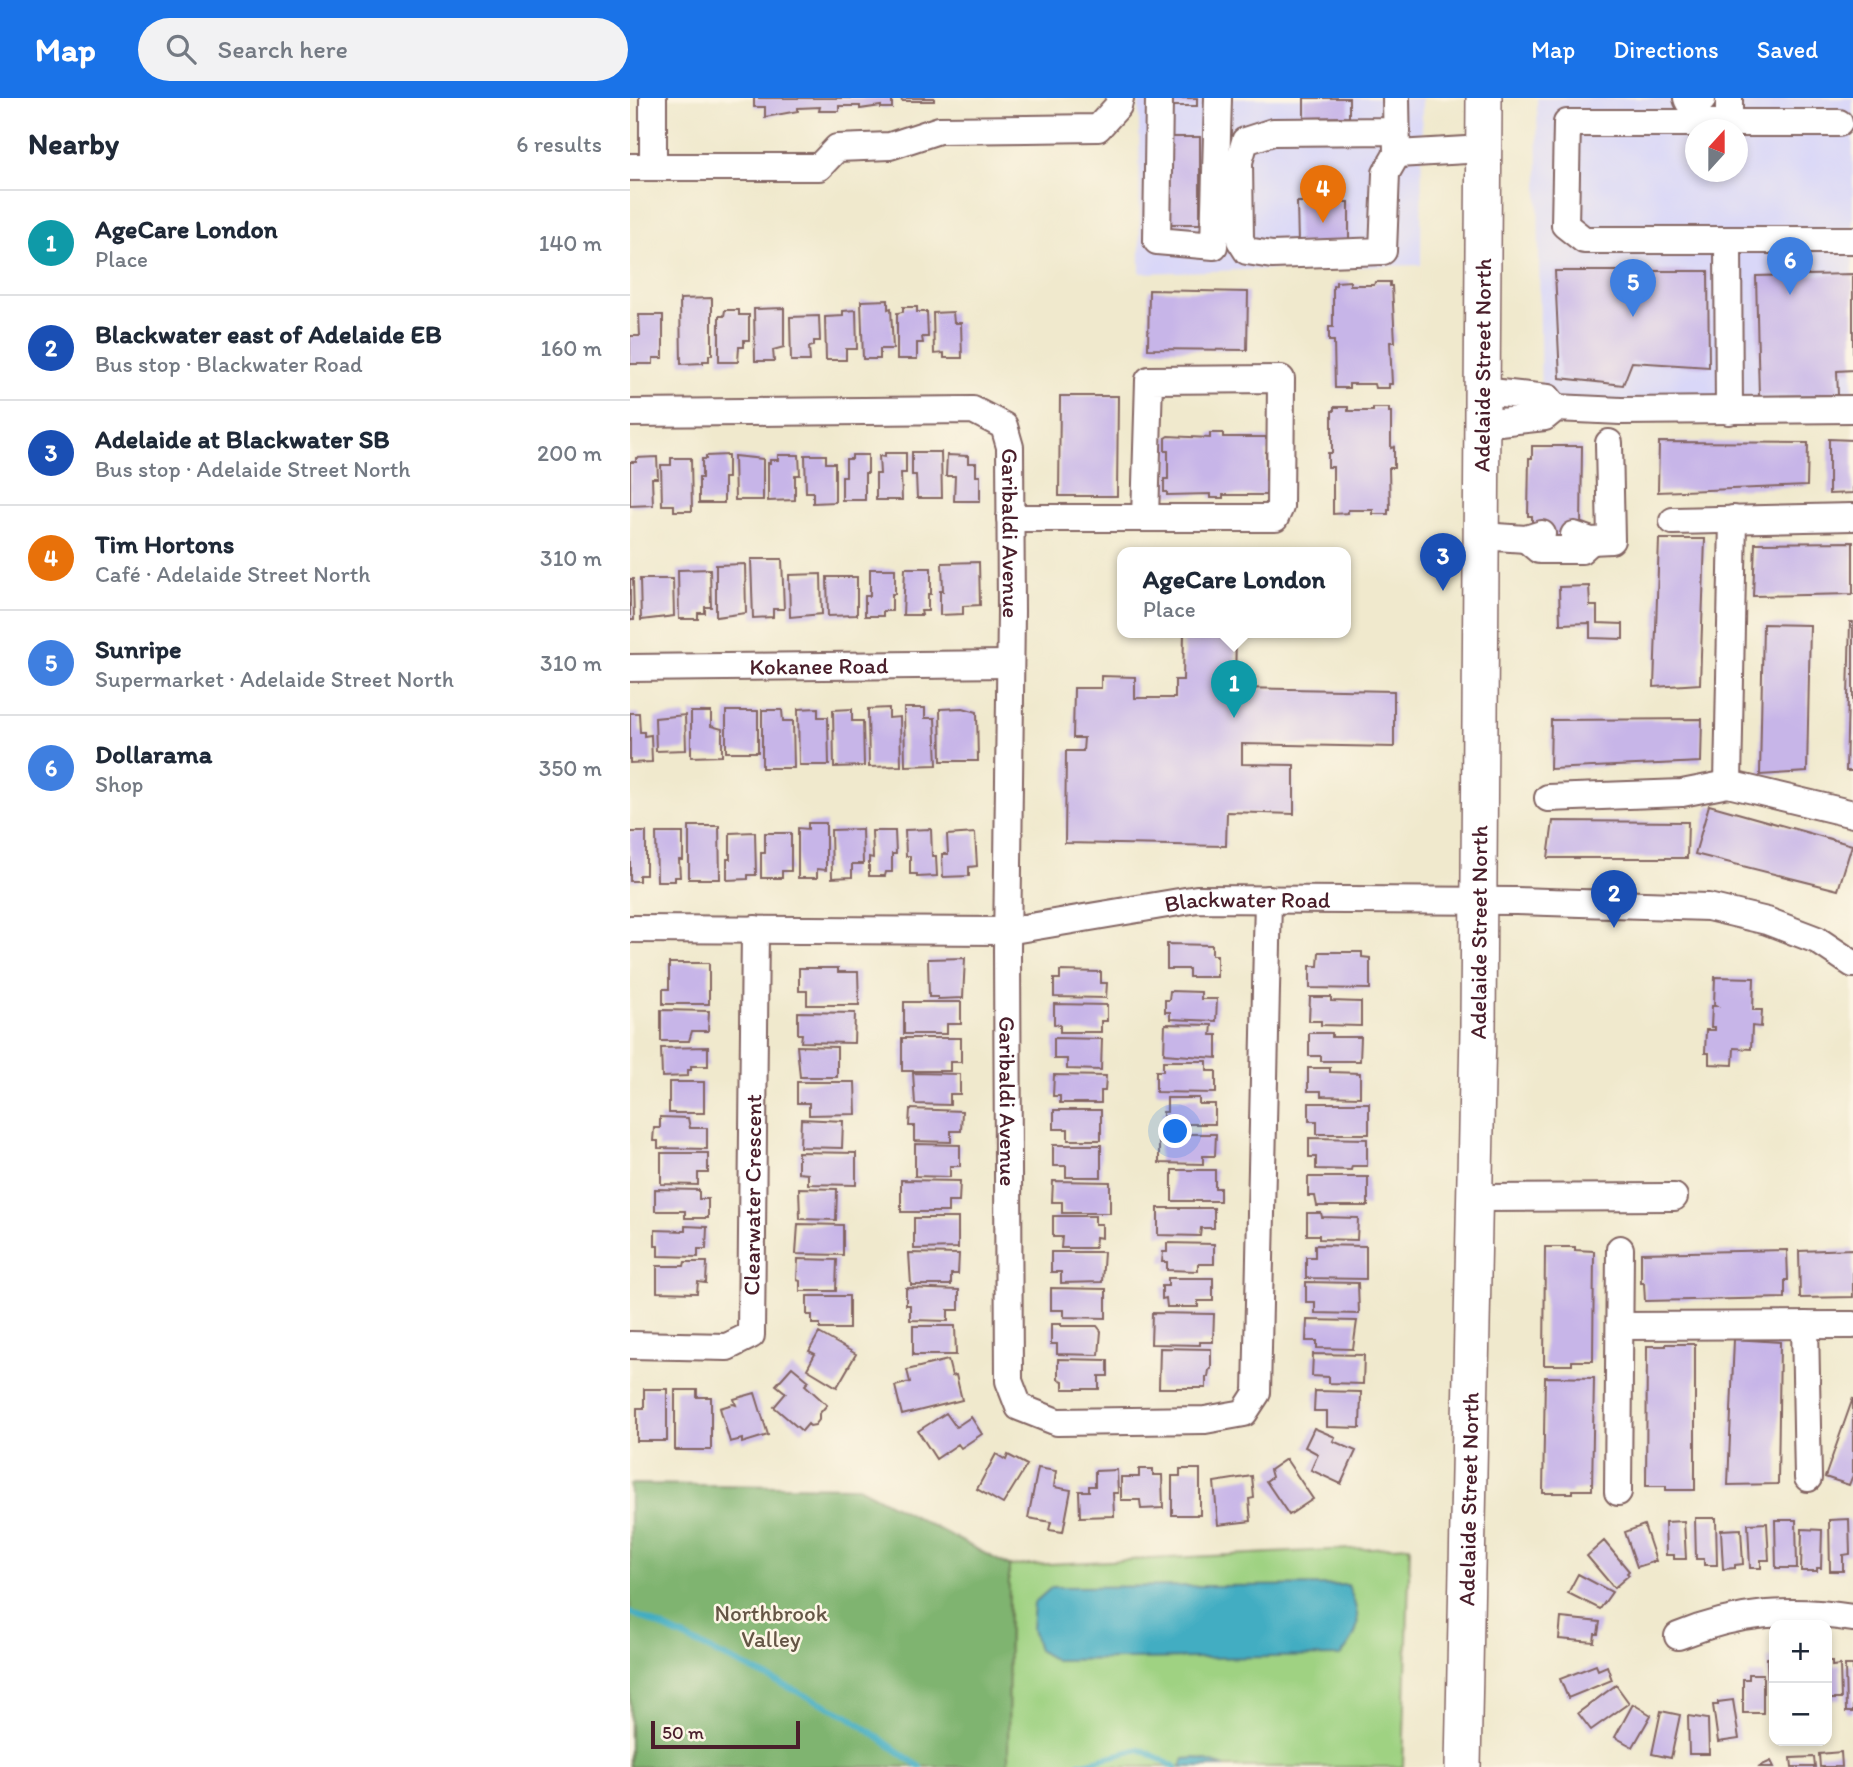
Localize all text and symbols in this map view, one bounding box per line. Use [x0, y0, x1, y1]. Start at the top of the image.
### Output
search box [138, 18, 628, 81]
text: Map [35, 30, 96, 69]
icon: search [162, 30, 200, 68]
text: Search here [218, 33, 348, 65]
text: Map [1531, 35, 1575, 64]
text: Directions [1613, 35, 1719, 64]
text: Saved [1757, 35, 1818, 64]
north arrow [1685, 119, 1748, 182]
text: Nearby [28, 125, 119, 162]
text: 6 results [516, 130, 602, 158]
pin: 4 [1300, 165, 1346, 223]
text: AgeCare London [95, 213, 278, 245]
text: 1 [46, 229, 56, 257]
text: 140 m [539, 229, 602, 257]
pin: 6 [1767, 237, 1813, 295]
text: Place [95, 245, 148, 273]
street label: Adelaide Street North [1468, 258, 1497, 472]
pin: 5 [1610, 259, 1656, 317]
text: Blackwater east of Adelaide EB [95, 318, 442, 350]
text: 2 [45, 334, 57, 362]
text: 160 m [540, 334, 602, 362]
text: Bus stop · Blackwater Road [95, 350, 363, 378]
text: Adelaide at Blackwater SB [95, 423, 390, 455]
text: 3 [45, 439, 57, 467]
text: 200 m [537, 439, 602, 467]
street label: Garibaldi Avenue [996, 448, 1025, 619]
text: Bus stop · Adelaide Street North [95, 455, 411, 483]
text: Tim Hortons [95, 528, 234, 560]
pin: 3 [1420, 533, 1466, 591]
text: 4 [44, 544, 58, 572]
text: 310 m [540, 544, 602, 572]
popup [1117, 547, 1351, 638]
text: Café · Adelaide Street North [95, 560, 371, 588]
text: AgeCare London [1143, 563, 1325, 595]
text: Place [1143, 595, 1196, 623]
text: Sunripe [95, 633, 181, 665]
text: 5 [45, 649, 57, 677]
text: 310 m [540, 649, 602, 677]
street label: Kokanee Road [749, 651, 889, 681]
pin: 1 [1211, 660, 1257, 718]
text: Supermarket · Adelaide Street North [95, 665, 454, 693]
text: Dollarama [95, 738, 212, 770]
text: 6 [45, 754, 57, 782]
text: 350 m [539, 754, 602, 782]
text: Shop [95, 770, 143, 798]
street label: Adelaide Street North [1464, 825, 1493, 1040]
pin: 2 [1591, 870, 1637, 928]
street label: Blackwater Road [1162, 885, 1331, 918]
street label: Garibaldi Avenue [993, 1016, 1022, 1186]
street label: Clearwater Crescent [737, 1094, 767, 1296]
your location [1158, 1114, 1192, 1148]
street label: Adelaide Street North [1452, 1392, 1485, 1606]
park label: Northbrook Valley [714, 1599, 828, 1653]
map controls [1769, 1620, 1832, 1746]
button: + [1769, 1620, 1832, 1683]
button: − [1769, 1683, 1832, 1746]
scale bar [651, 1718, 800, 1750]
text: 50 m [662, 1721, 704, 1744]

